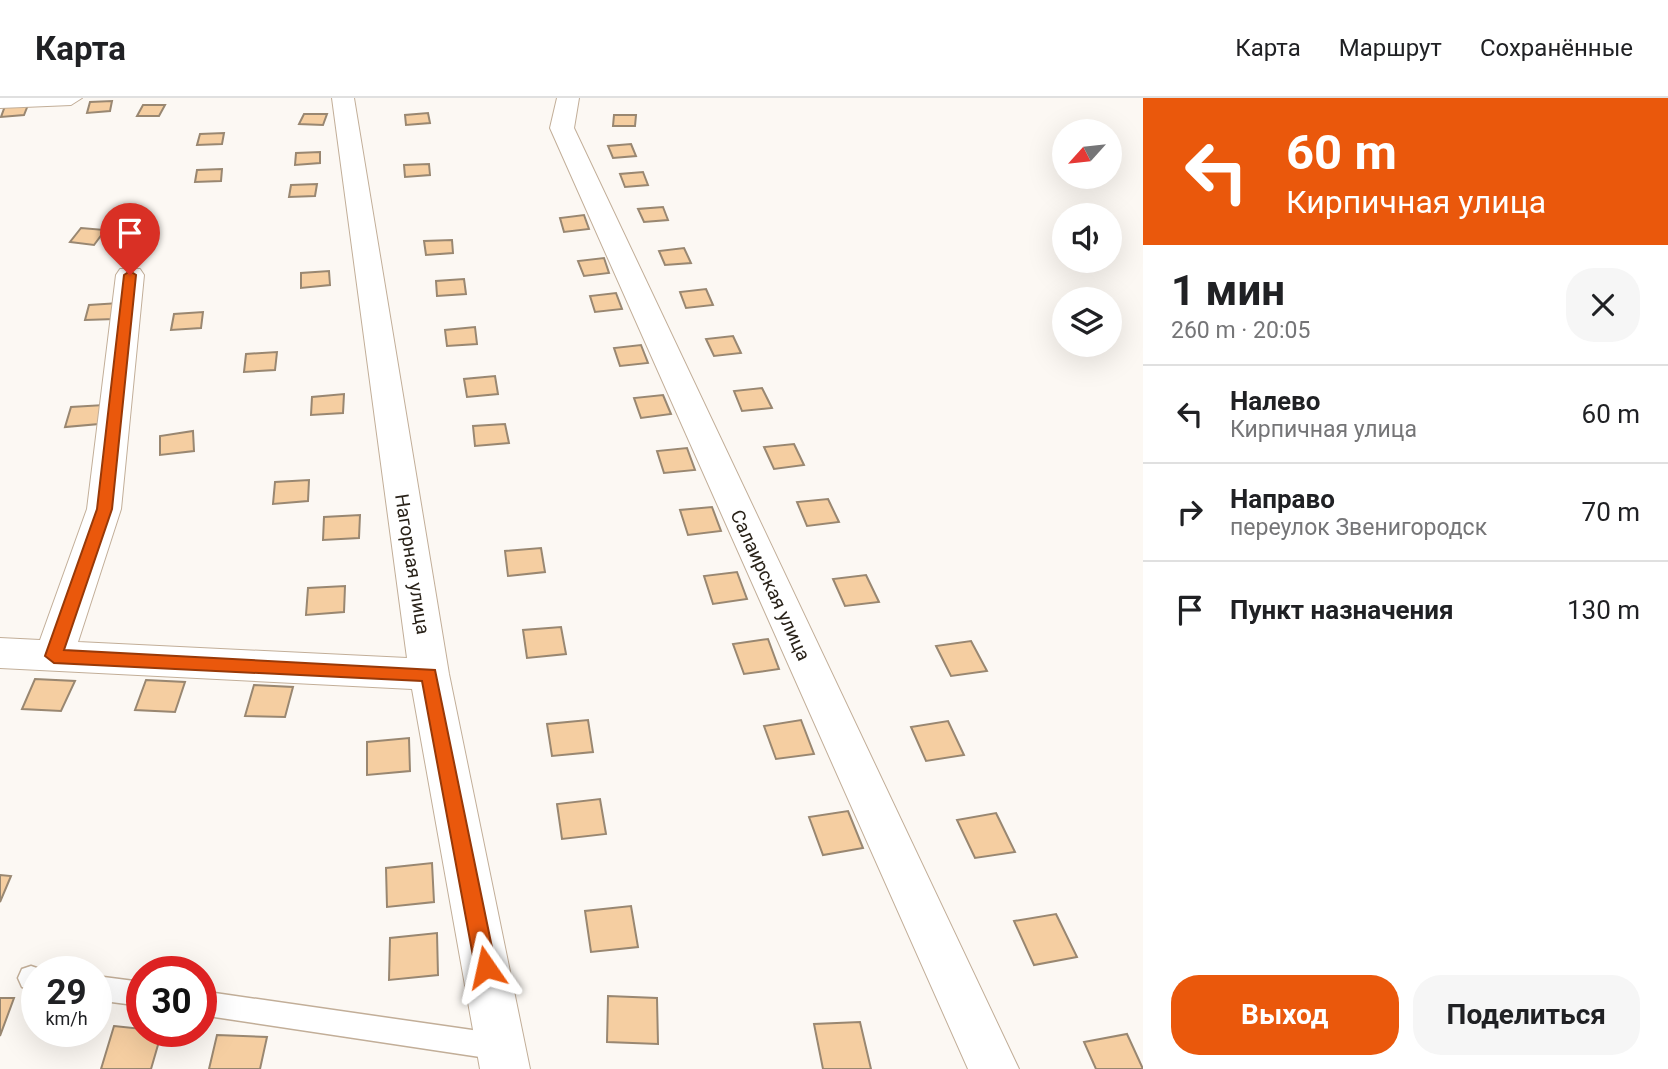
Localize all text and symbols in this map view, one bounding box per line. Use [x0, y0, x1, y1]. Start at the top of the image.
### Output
text: Карта [35, 29, 126, 68]
text: Карта [1235, 34, 1301, 62]
text: Маршрут [1339, 34, 1442, 62]
text: Сохранённые [1480, 34, 1633, 62]
north arrow [1052, 119, 1122, 189]
map controls [1052, 119, 1122, 357]
text: 60 m [1286, 124, 1397, 181]
icon: left [1171, 126, 1262, 217]
text: Кирпичная улица [1286, 183, 1546, 221]
pin [100, 203, 160, 275]
button: sound [1052, 203, 1122, 273]
icon: arrive [111, 214, 149, 252]
text: 1 мин [1171, 266, 1285, 315]
button: close [1566, 268, 1640, 342]
button: layers [1052, 287, 1122, 357]
text: 260 m · 20:05 [1171, 317, 1310, 344]
text: Налево [1230, 386, 1320, 416]
icon: left [1171, 395, 1209, 433]
text: 60 m [1582, 399, 1640, 429]
text: Кирпичная улица [1230, 416, 1417, 443]
text: Направо [1230, 484, 1335, 514]
street label: Нагорная улица [390, 492, 435, 636]
icon: right [1171, 493, 1209, 531]
text: 70 m [1582, 497, 1640, 527]
street label: Салаирская улица [726, 506, 816, 664]
text: переулок Звенигородск [1230, 514, 1487, 541]
icon: arrive [1171, 591, 1209, 629]
text: Пункт назначения [1230, 595, 1454, 625]
text: 130 m [1567, 595, 1640, 625]
position arrow [449, 930, 523, 1004]
speed limit sign: 30 [126, 956, 217, 1047]
text: 29 [46, 972, 87, 1013]
button: Выход [1171, 975, 1399, 1055]
button: Поделиться [1413, 975, 1640, 1055]
text: km/h [45, 1008, 88, 1029]

